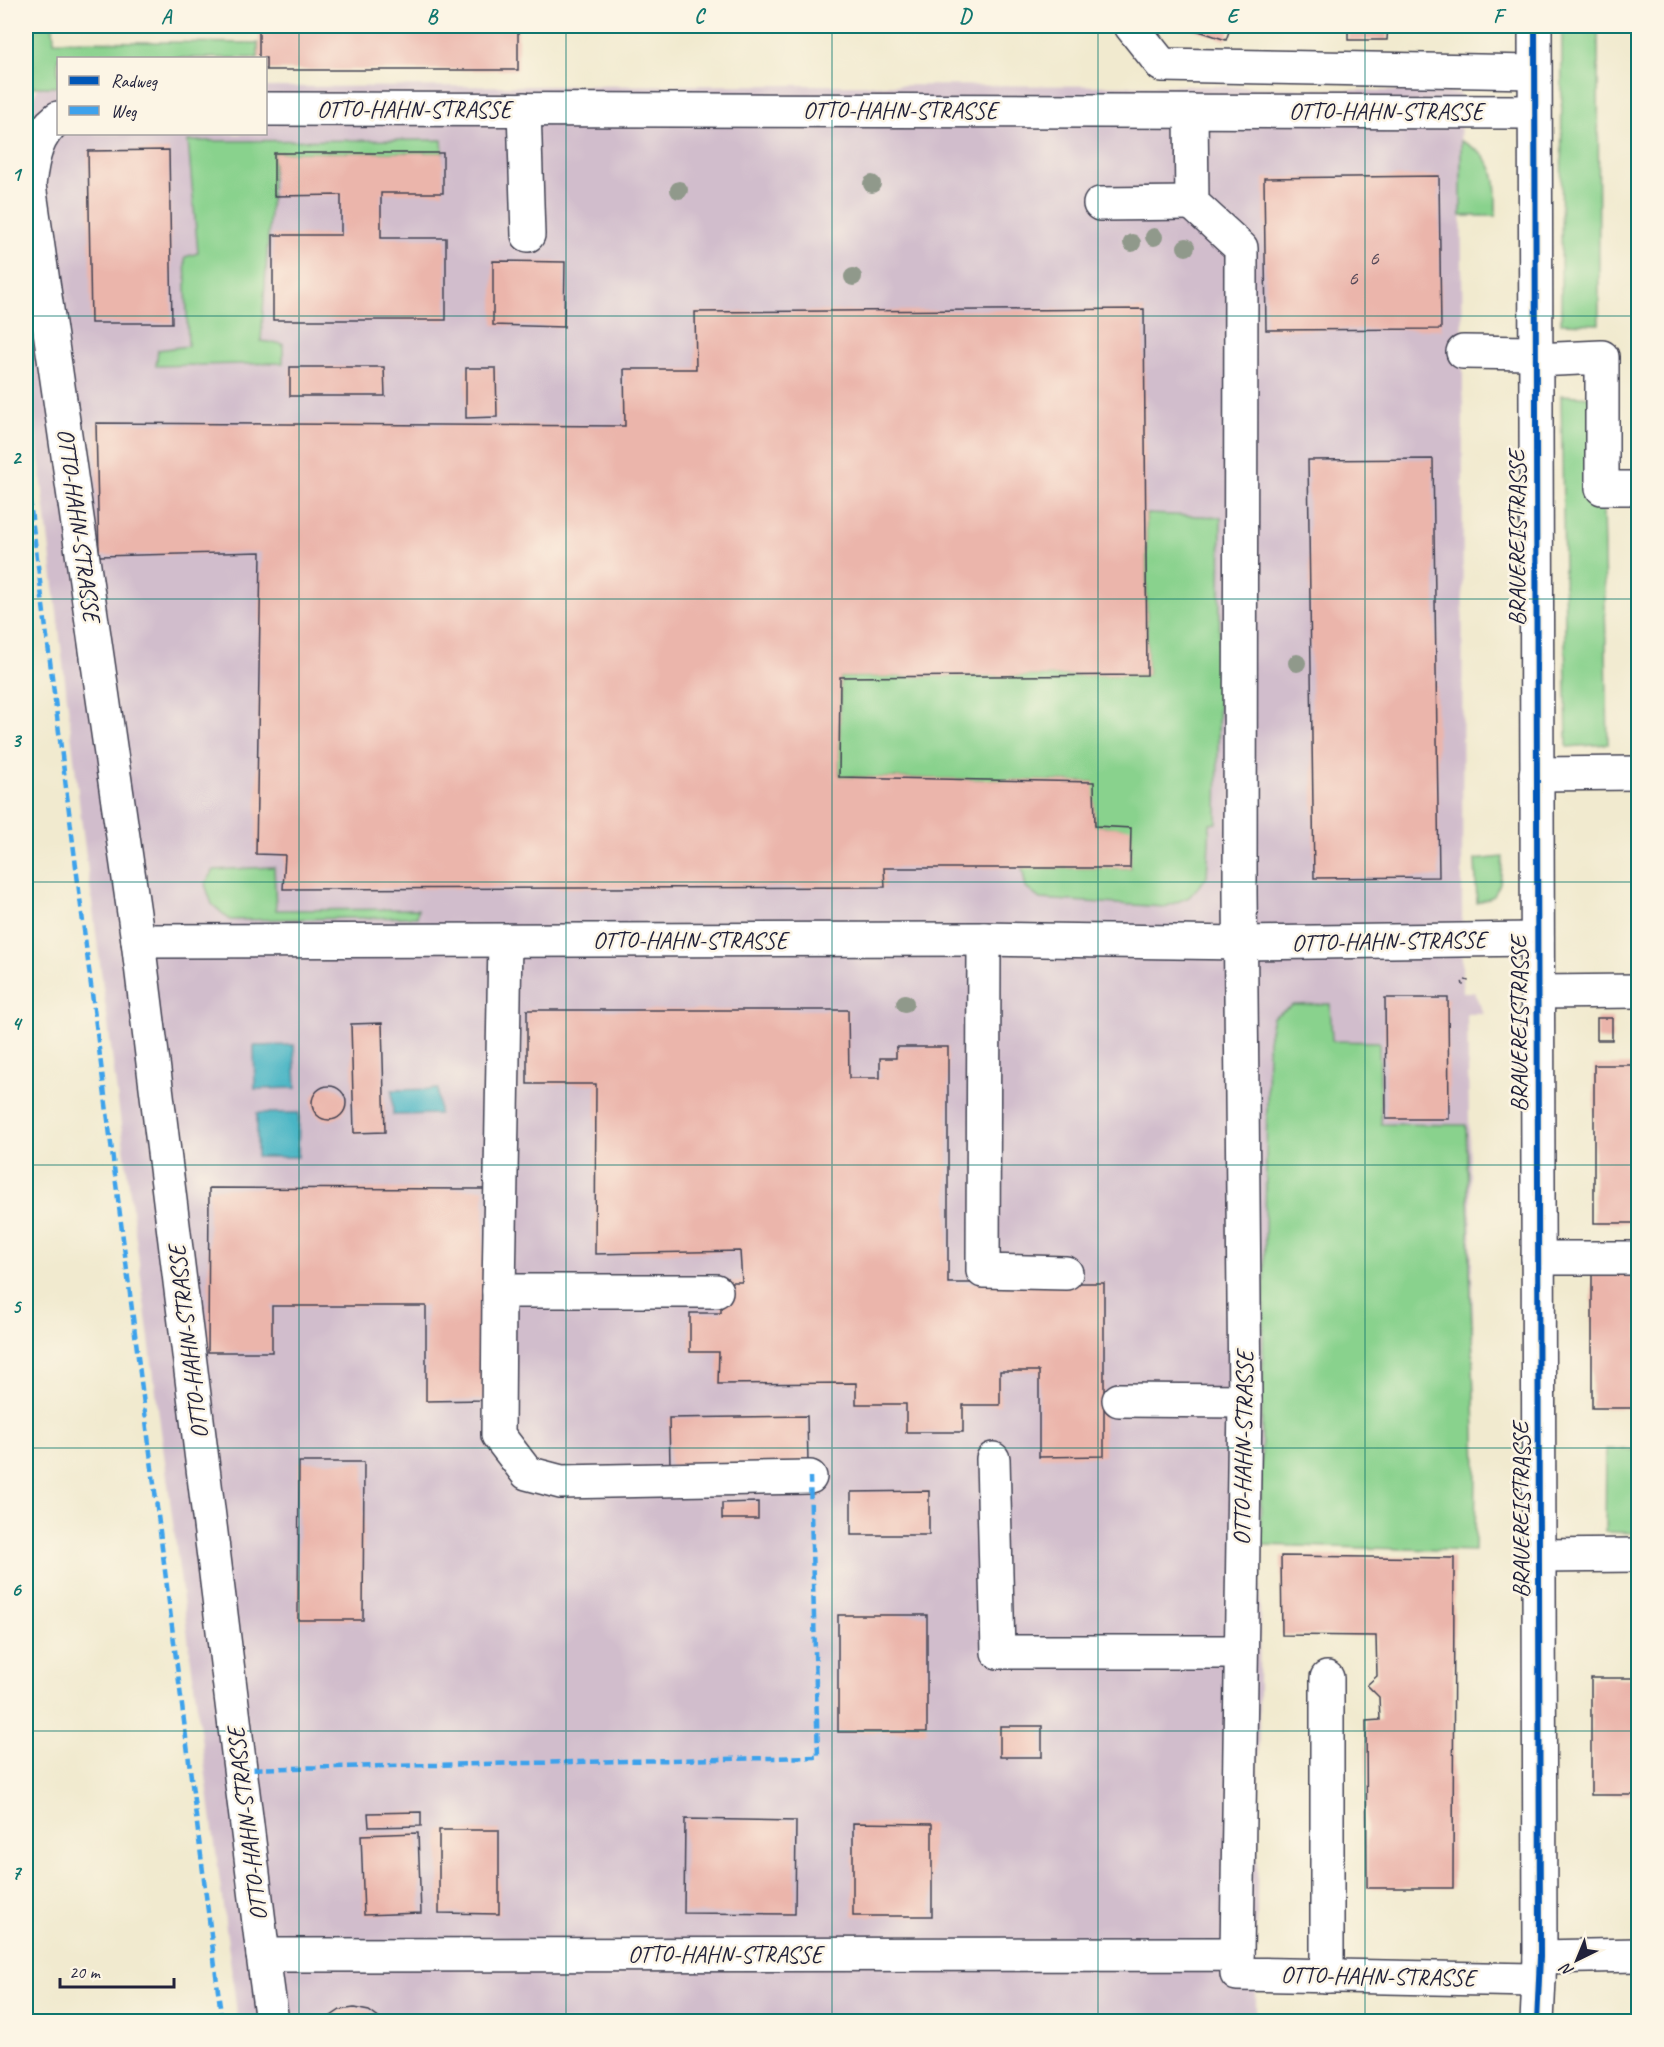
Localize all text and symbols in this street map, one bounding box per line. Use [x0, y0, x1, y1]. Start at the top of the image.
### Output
text: A [161, 4, 173, 29]
text: B [427, 4, 439, 29]
text: C [694, 4, 706, 29]
text: D [959, 4, 973, 29]
text: E [1227, 4, 1241, 29]
text: F [1493, 4, 1507, 29]
legend [57, 57, 267, 135]
text: Radweg [111, 70, 159, 92]
street label: OTTO-HAHN-STRASSE [317, 94, 514, 124]
street label: OTTO-HAHN-STRASSE [803, 95, 1000, 125]
street label: OTTO-HAHN-STRASSE [1289, 96, 1486, 126]
text: Weg [111, 100, 138, 122]
text: 1 [12, 162, 23, 187]
house number: 6 [1369, 245, 1379, 271]
house number: 6 [1348, 265, 1358, 291]
street label: OTTO-HAHN-STRASSE [51, 426, 108, 626]
text: 2 [12, 445, 23, 470]
street label: BRAUEREISTRASSE [1502, 447, 1532, 626]
text: 3 [12, 728, 23, 753]
street label: OTTO-HAHN-STRASSE [1291, 924, 1489, 958]
street label: OTTO-HAHN-STRASSE [593, 925, 790, 955]
street label: BRAUEREISTRASSE [1504, 933, 1534, 1112]
text: 4 [12, 1011, 24, 1036]
street label: OTTO-HAHN-STRASSE [161, 1241, 215, 1440]
text: 5 [12, 1294, 23, 1319]
street label: OTTO-HAHN-STRASSE [1226, 1348, 1260, 1546]
street label: BRAUEREISTRASSE [1506, 1419, 1536, 1598]
text: 6 [11, 1577, 22, 1602]
street label: OTTO-HAHN-STRASSE [220, 1723, 274, 1922]
text: 7 [12, 1860, 23, 1885]
north arrow [1547, 1930, 1607, 1990]
street label: OTTO-HAHN-STRASSE [628, 1939, 825, 1969]
scale bar [60, 1951, 174, 1989]
text: N [1555, 1957, 1578, 1981]
street label: OTTO-HAHN-STRASSE [1280, 1959, 1478, 1993]
text: 20 m [69, 1961, 102, 1983]

